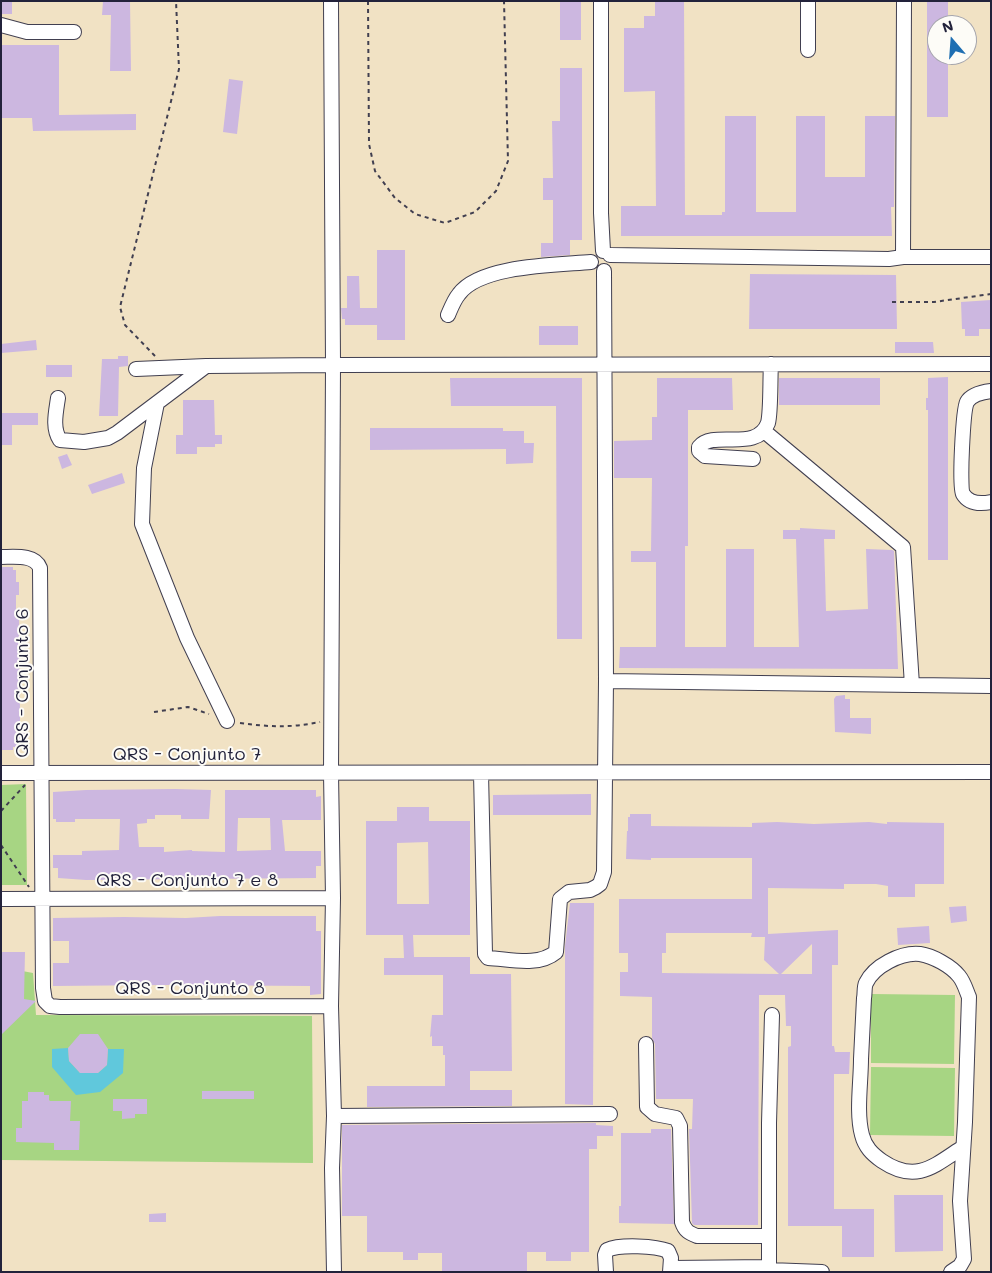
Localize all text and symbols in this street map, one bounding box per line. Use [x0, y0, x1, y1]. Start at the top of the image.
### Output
north arrow [927, 15, 977, 65]
text: N [940, 16, 956, 37]
street label: QRS - Conjunto 6 [11, 608, 33, 758]
street label: QRS - Conjunto 7 [113, 743, 261, 765]
street label: QRS - Conjunto 7 e 8 [96, 869, 278, 891]
street label: QRS - Conjunto 8 [115, 977, 265, 999]

